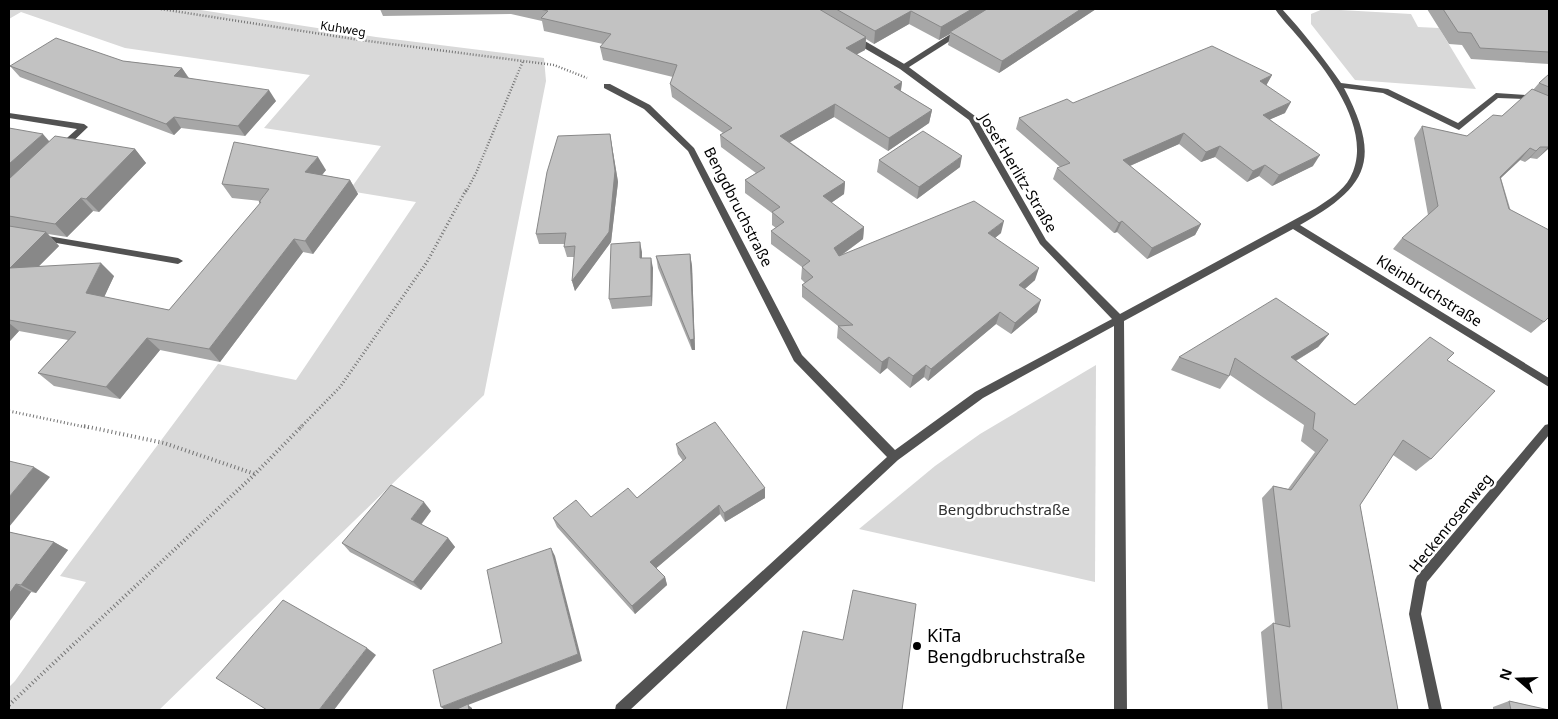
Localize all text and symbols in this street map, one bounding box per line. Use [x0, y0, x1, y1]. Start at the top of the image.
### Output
street label: Kuhweg [319, 17, 367, 40]
street label: Josef-Herlitz-Straße [974, 108, 1062, 236]
street label: Bengdbruchstraße [700, 143, 778, 270]
street label: Kleinbruchstraße [1373, 250, 1486, 331]
street label: Heckenrosenweg [1404, 469, 1496, 576]
park label: Bengdbruchstraße [938, 499, 1070, 519]
place label: KiTa Bengdbruchstraße [927, 623, 1085, 668]
marker: KiTa Bengdbruchstraße [911, 640, 923, 652]
north arrow [1493, 654, 1543, 704]
text: N [1494, 666, 1516, 683]

